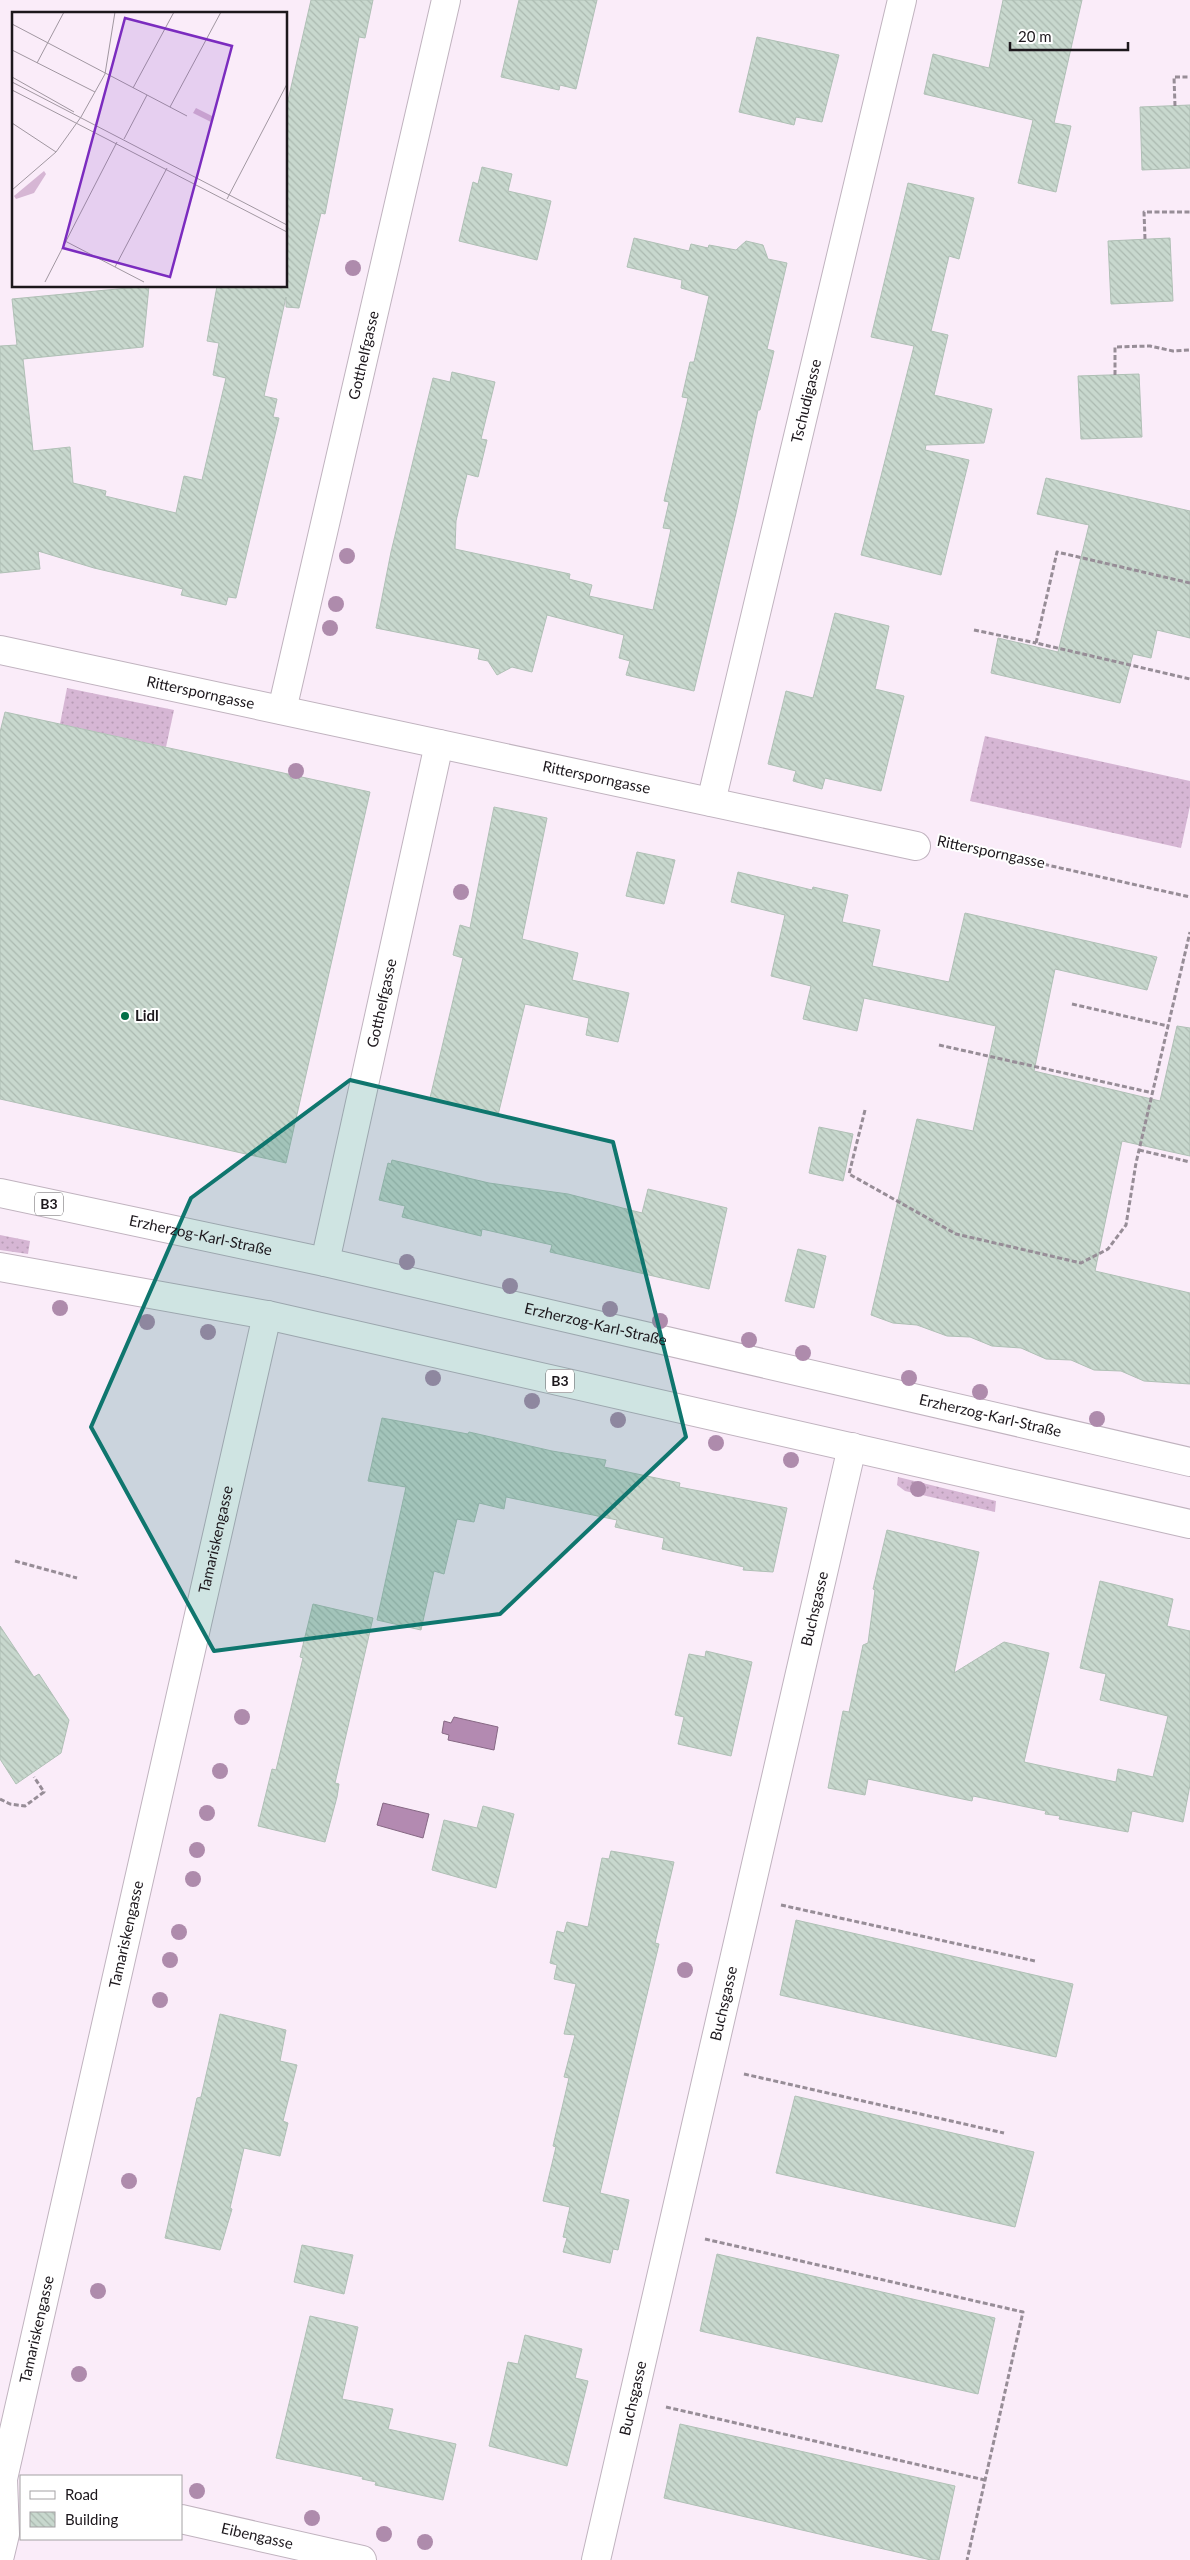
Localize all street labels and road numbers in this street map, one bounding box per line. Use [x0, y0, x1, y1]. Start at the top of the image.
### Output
street label: Gotthelfgasse [344, 309, 382, 401]
street label: Tschudigasse [787, 357, 824, 445]
street label: Rittersporngasse [145, 672, 256, 712]
street label: Rittersporngasse [541, 756, 652, 797]
street label: Rittersporngasse [936, 831, 1047, 871]
street label: Gotthelfgasse [362, 957, 400, 1049]
road number: B3 [35, 1192, 63, 1216]
street label: Erzherzog-Karl-Straße [128, 1211, 274, 1259]
street label: Erzherzog-Karl-Straße [523, 1298, 669, 1349]
road number: B3 [546, 1370, 574, 1392]
street label: Erzherzog-Karl-Straße [917, 1390, 1063, 1440]
street label: Tamariskengasse [194, 1484, 236, 1595]
street label: Buchsgasse [796, 1569, 831, 1648]
street label: Tamariskengasse [105, 1879, 146, 1990]
street label: Buchsgasse [706, 1964, 740, 2042]
street label: Tamariskengasse [15, 2274, 57, 2385]
street label: Buchsgasse [615, 2359, 650, 2437]
street label: Eibengasse [220, 2518, 295, 2552]

